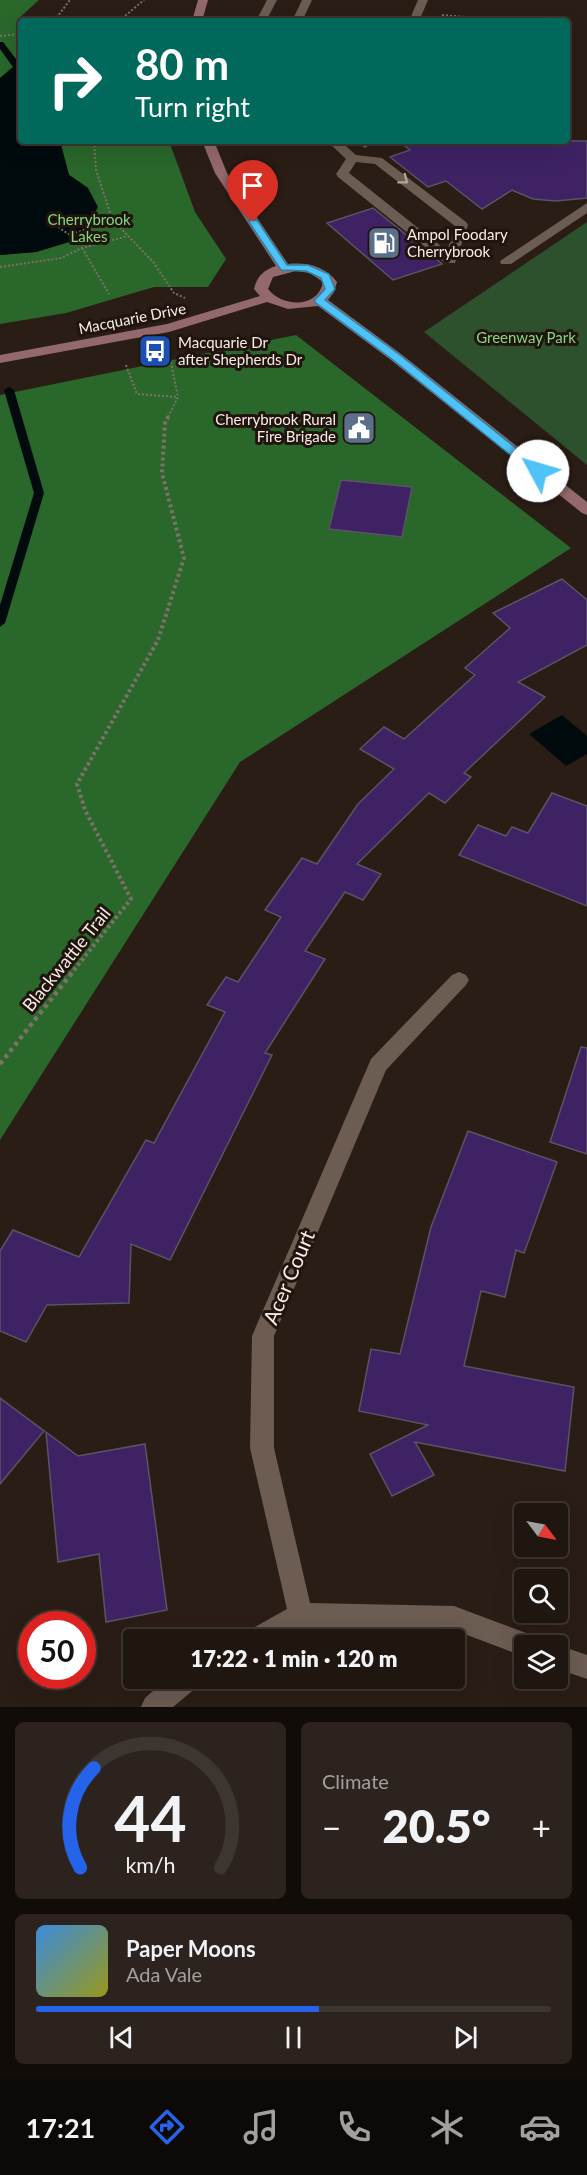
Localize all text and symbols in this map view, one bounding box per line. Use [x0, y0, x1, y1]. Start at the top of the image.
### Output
text: 80 m [135, 39, 229, 89]
icon: right [36, 42, 114, 120]
text: Turn right [135, 90, 250, 123]
pin [227, 160, 278, 222]
icon: arrive [236, 169, 269, 202]
one-way arrow [397, 173, 408, 184]
park label: Cherrybrook Lakes [47, 210, 131, 245]
fuel station icon: Ampol Foodary Cherrybrook [366, 225, 402, 261]
place label: Ampol Foodary Cherrybrook [407, 225, 508, 260]
street label: Macquarie Drive [77, 299, 187, 337]
park label: Greenway Park [476, 328, 576, 346]
bus stop icon: Macquarie Dr after Shepherds Dr [137, 333, 173, 369]
place label: Macquarie Dr after Shepherds Dr [178, 333, 303, 368]
place label: Cherrybrook Rural Fire Brigade [215, 410, 336, 445]
public building icon: Cherrybrook Rural Fire Brigade [341, 410, 377, 446]
position arrow [506, 439, 570, 503]
street label: Blackwattle Trail [17, 902, 115, 1016]
street label: Acer Court [257, 1226, 319, 1328]
north arrow [514, 1503, 568, 1557]
map controls [514, 1503, 568, 1689]
button: search [514, 1569, 568, 1623]
speed limit sign: 50 [18, 1611, 96, 1689]
button: layers [514, 1635, 568, 1689]
text: 17:22 · 1 min · 120 m [191, 1645, 397, 1672]
text: Climate [322, 1769, 389, 1793]
text: 44 [114, 1780, 187, 1855]
text: 20.5° [383, 1799, 490, 1853]
text: − [322, 1807, 341, 1847]
text: + [532, 1807, 551, 1847]
text: km/h [125, 1852, 176, 1878]
text: Paper Moons [126, 1935, 256, 1962]
text: Ada Vale [126, 1962, 202, 1986]
icon: previous [105, 2021, 138, 2054]
icon: pause [277, 2021, 310, 2054]
icon: next [449, 2021, 482, 2054]
icon: directions [146, 2106, 188, 2148]
icon: music [240, 2106, 282, 2148]
icon: phone [333, 2106, 375, 2148]
icon: climate [426, 2106, 468, 2148]
icon: car [519, 2106, 561, 2148]
text: 17:21 [26, 2111, 95, 2144]

